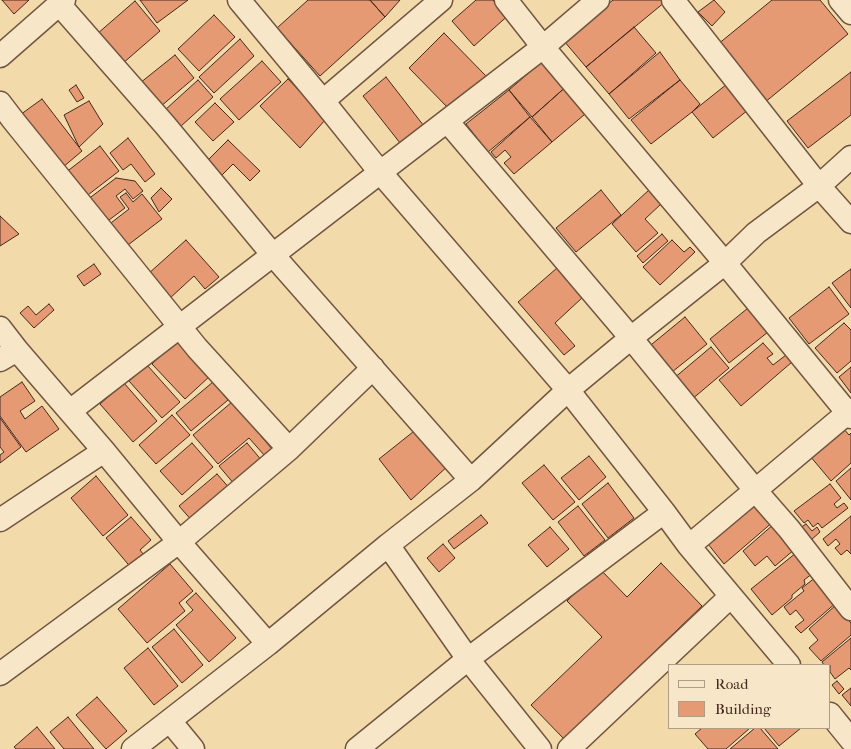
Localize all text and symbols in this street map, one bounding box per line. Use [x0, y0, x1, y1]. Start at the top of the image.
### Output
legend [668, 664, 831, 729]
text: Road [715, 675, 748, 693]
text: Building [715, 700, 771, 718]

